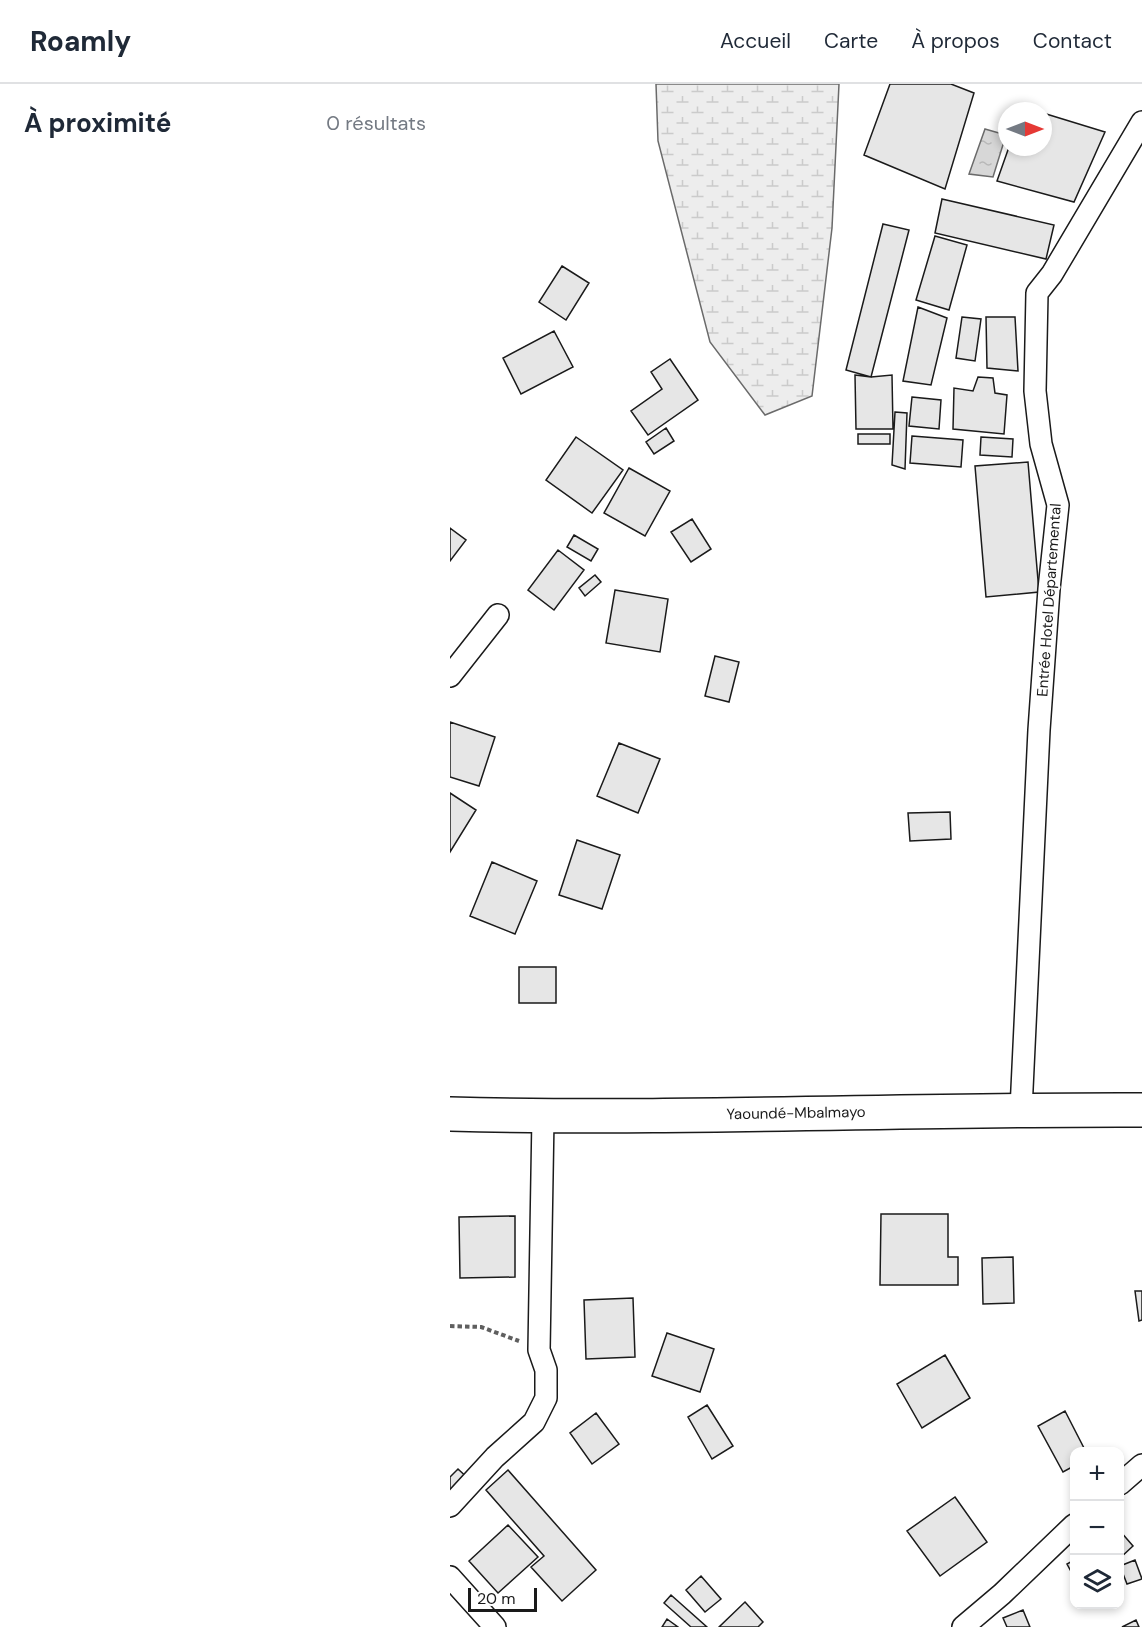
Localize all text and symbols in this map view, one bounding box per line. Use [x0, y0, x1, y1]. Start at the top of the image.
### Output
text: Roamly [30, 23, 131, 60]
text: Accueil [720, 27, 791, 55]
text: Carte [824, 27, 878, 55]
text: À propos [911, 27, 1000, 55]
text: Contact [1033, 27, 1112, 55]
north arrow [998, 102, 1052, 156]
text: À proximité [24, 106, 171, 140]
text: 0 résultats [326, 110, 426, 136]
street label: Entrée Hotel Départemental [1032, 503, 1066, 697]
street label: Yaoundé-Mbalmayo [726, 1102, 866, 1124]
map controls [1070, 1447, 1124, 1609]
button: + [1070, 1447, 1124, 1501]
button: − [1070, 1501, 1124, 1555]
button: layers [1070, 1555, 1124, 1609]
scale bar [468, 1585, 537, 1612]
text: 20 m [477, 1588, 516, 1609]

